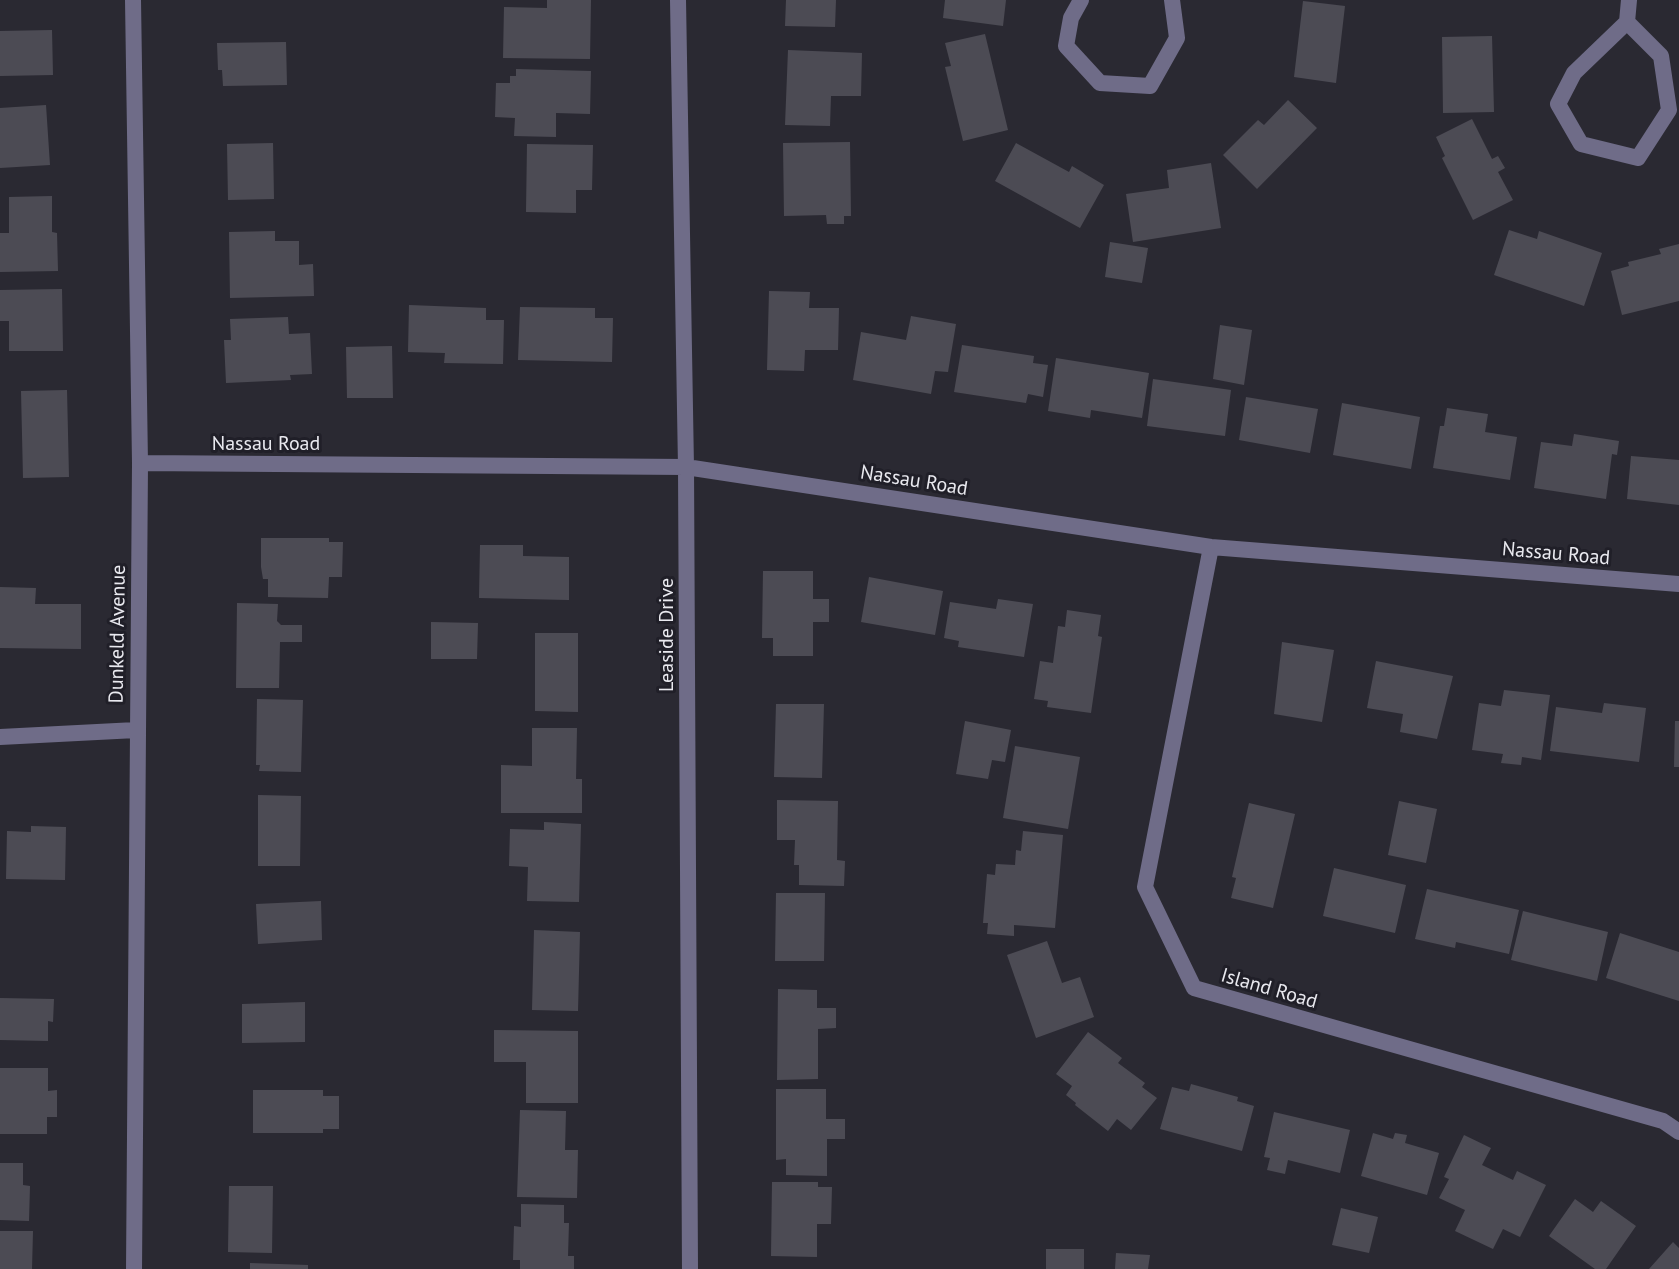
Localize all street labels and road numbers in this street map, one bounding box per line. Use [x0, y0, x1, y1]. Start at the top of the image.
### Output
street label: Nassau Road [212, 432, 320, 456]
street label: Nassau Road [858, 461, 970, 501]
street label: Nassau Road [1501, 537, 1611, 571]
street label: Dunkeld Avenue [105, 564, 131, 704]
street label: Leaside Drive [655, 578, 679, 692]
street label: Island Road [1218, 964, 1320, 1014]

